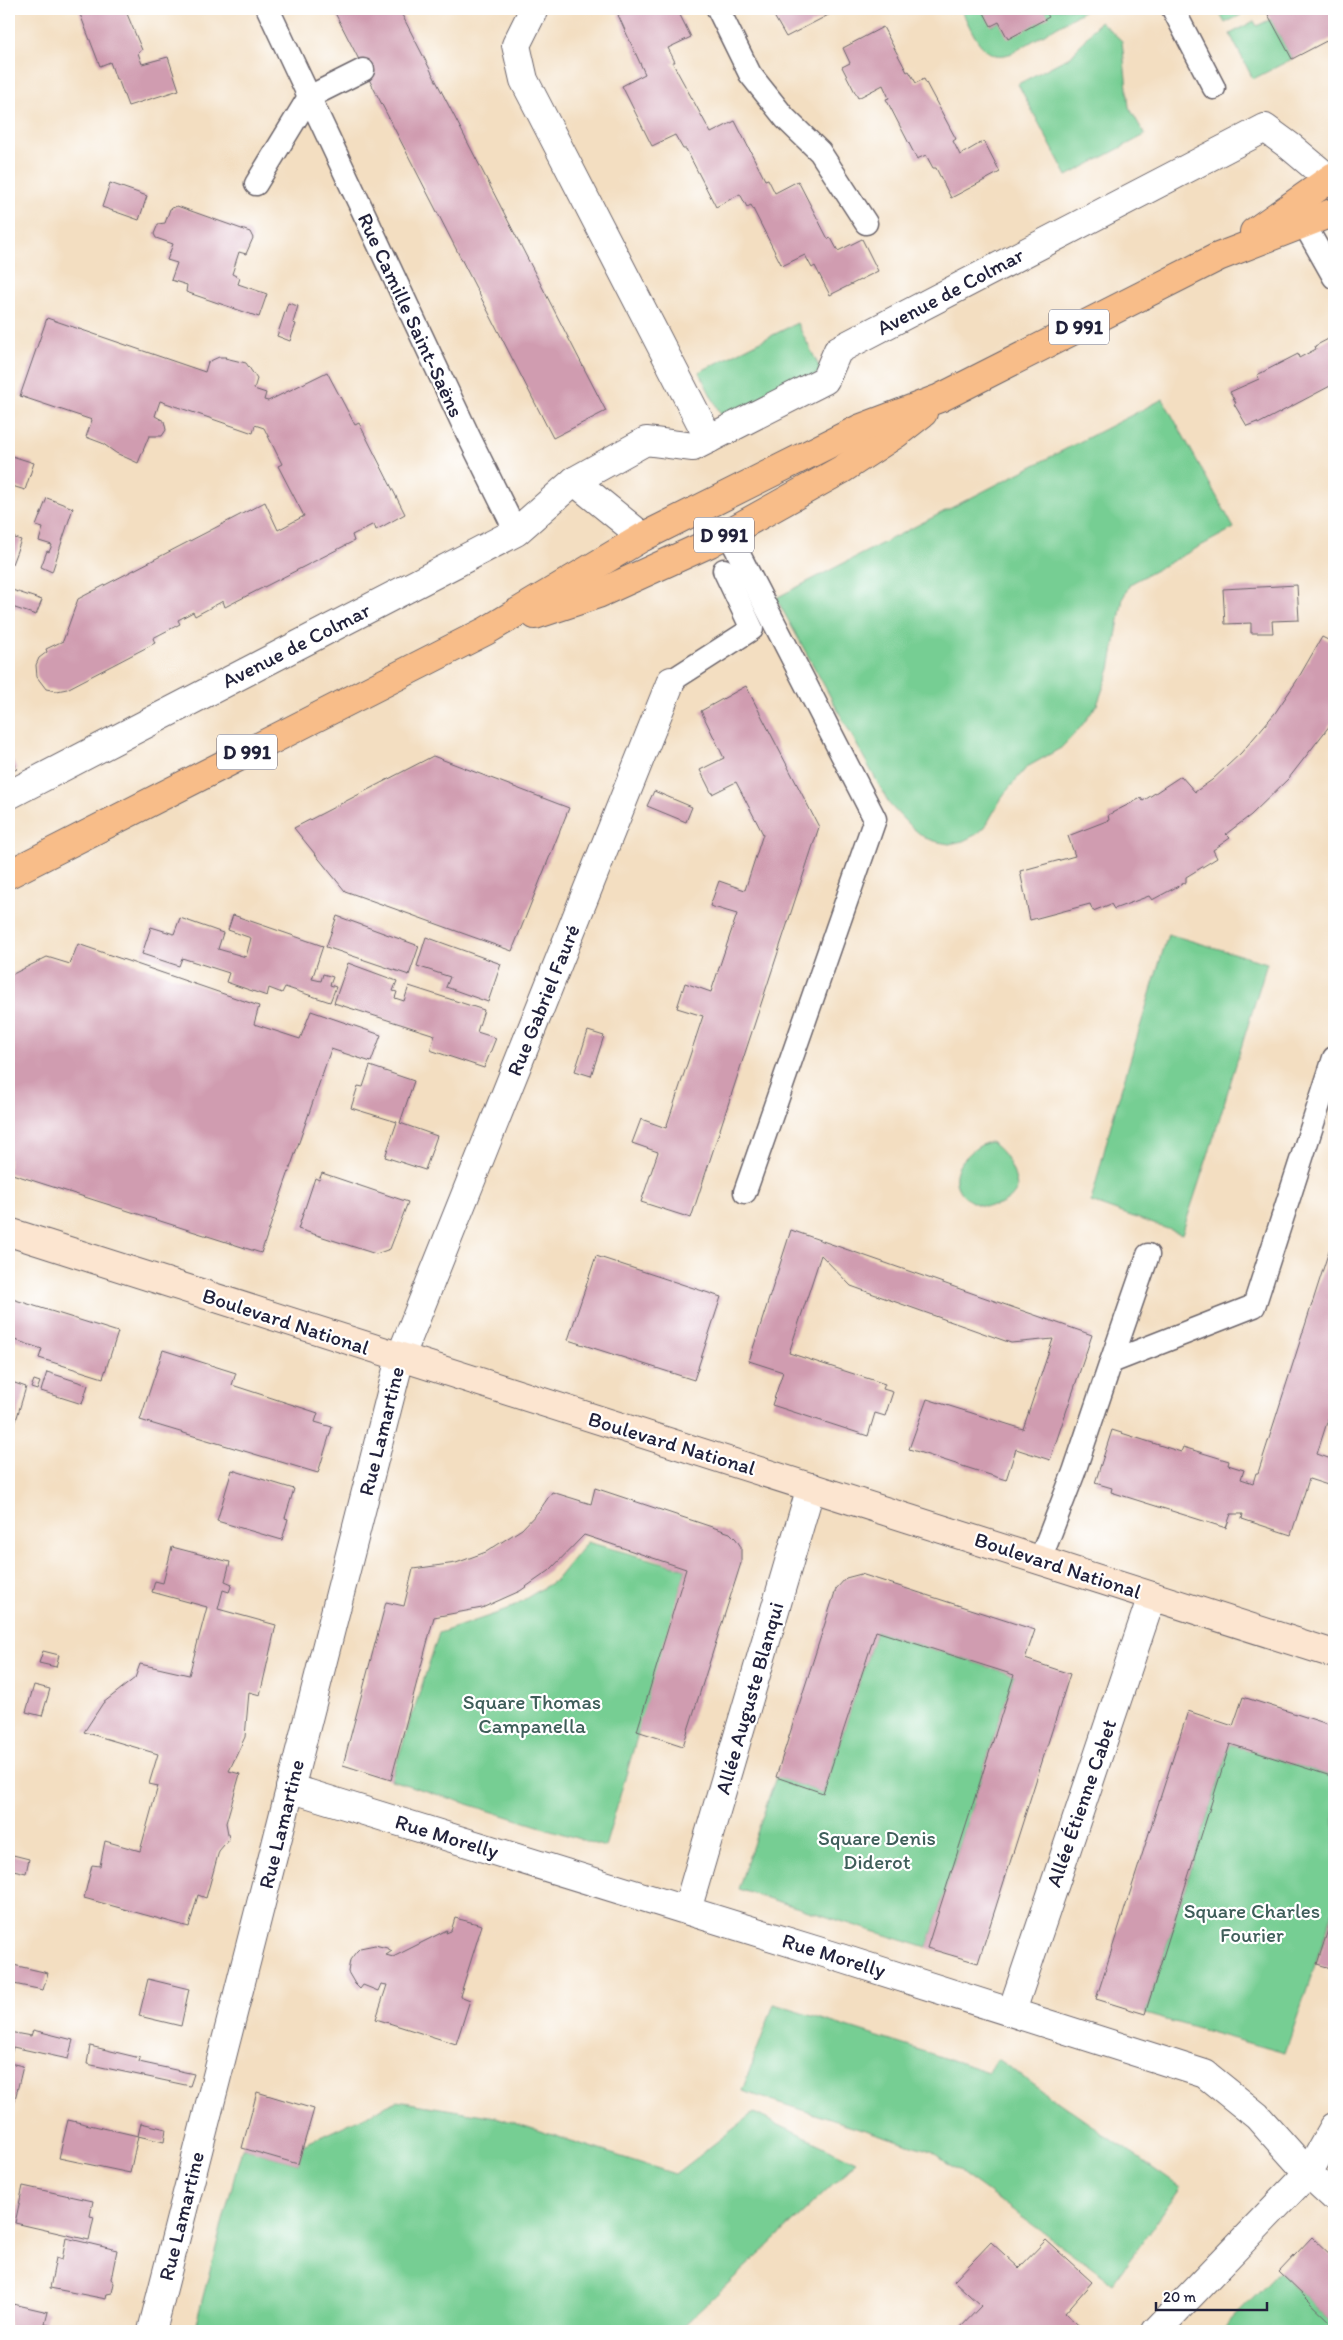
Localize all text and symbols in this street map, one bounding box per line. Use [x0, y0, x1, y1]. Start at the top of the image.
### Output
street label: Rue Camille Saint-Saëns [353, 209, 469, 421]
street label: Avenue de Colmar [872, 241, 1028, 340]
road number: D 991 [1049, 310, 1109, 344]
road number: D 991 [694, 518, 754, 552]
street label: Avenue de Colmar [218, 597, 375, 693]
road number: D 991 [217, 734, 277, 770]
street label: Rue Gabriel Fauré [501, 921, 585, 1079]
street label: Boulevard National [199, 1282, 373, 1360]
street label: Rue Lamartine [353, 1364, 409, 1498]
street label: Boulevard National [585, 1406, 759, 1480]
street label: Boulevard National [971, 1526, 1145, 1604]
street label: Allée Auguste Blanqui [710, 1599, 788, 1797]
park label: Square Thomas Campanella [463, 1689, 601, 1738]
street label: Allée Étienne Cabet [1041, 1716, 1121, 1890]
street label: Rue Lamartine [253, 1757, 309, 1891]
street label: Rue Morelly [392, 1808, 502, 1864]
park label: Square Denis Diderot [818, 1825, 936, 1874]
park label: Square Charles Fourier [1184, 1898, 1320, 1947]
street label: Rue Morelly [779, 1927, 889, 1983]
street label: Rue Lamartine [153, 2149, 209, 2283]
scale bar [1156, 2280, 1267, 2312]
text: 20 m [1163, 2288, 1197, 2306]

